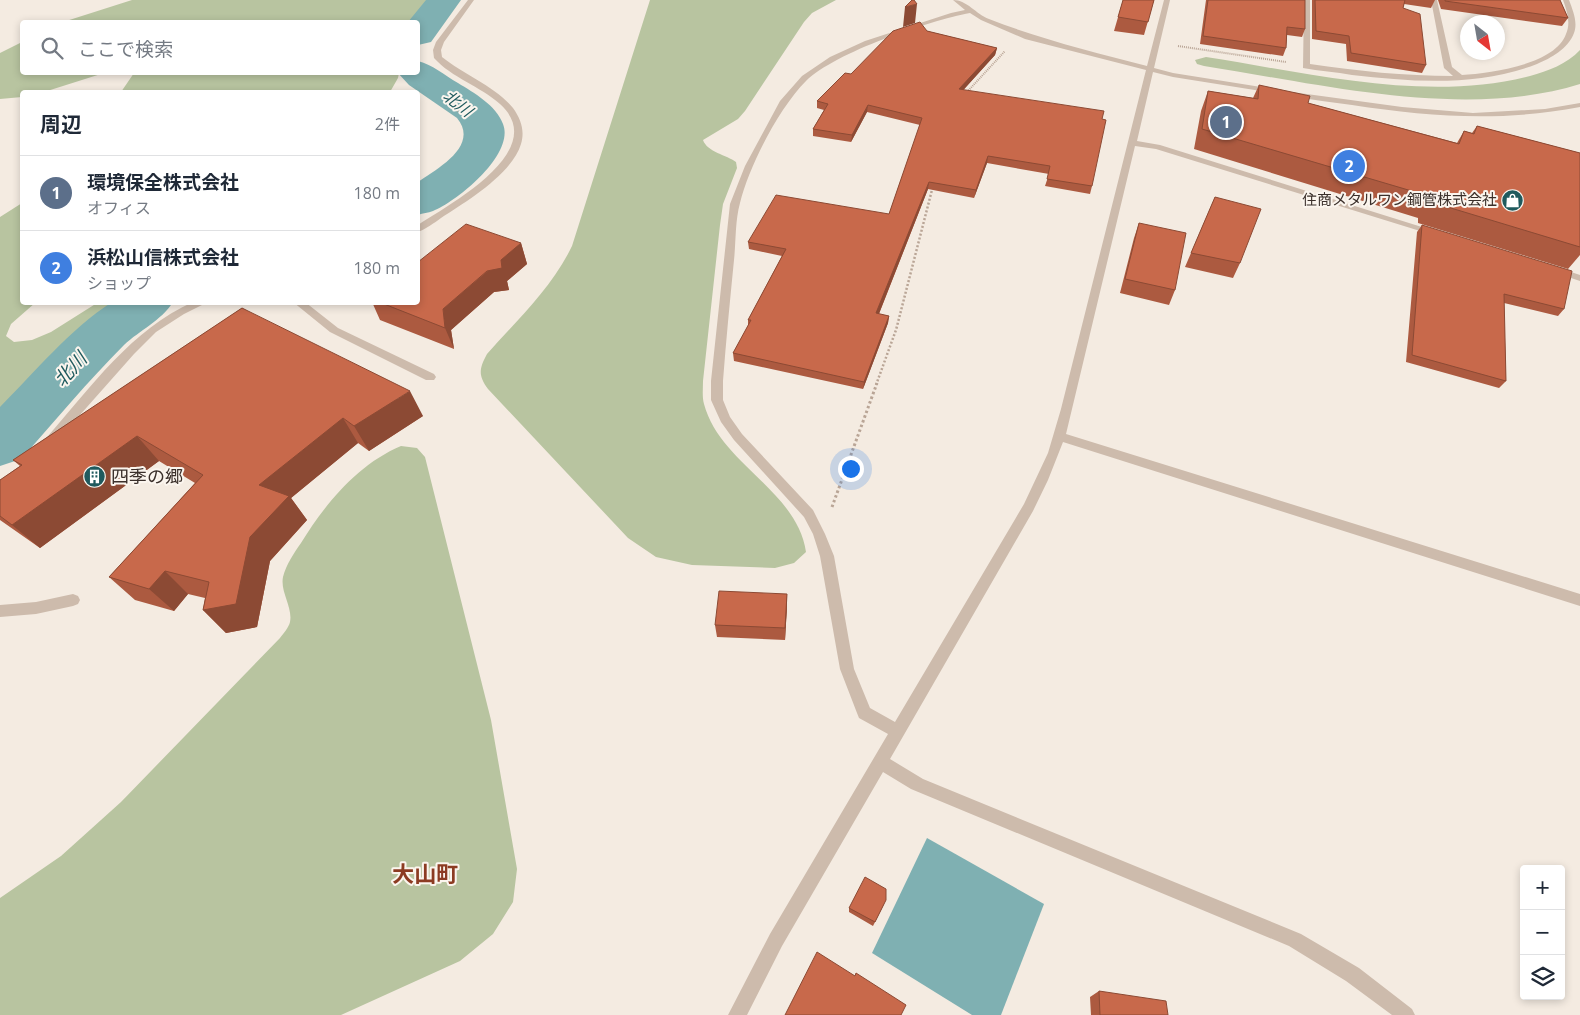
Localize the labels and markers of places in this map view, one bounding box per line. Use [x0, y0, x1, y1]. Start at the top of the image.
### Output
pin: 1 [1210, 103, 1242, 141]
pin: 2 [1333, 147, 1365, 185]
shop icon: 住商メタルワン鋼管株式会社 [1501, 188, 1525, 212]
place label: 住商メタルワン鋼管株式会社 [1302, 189, 1497, 209]
place label: 四季の郷 [111, 464, 183, 488]
building icon: 四季の郷 [83, 465, 107, 489]

